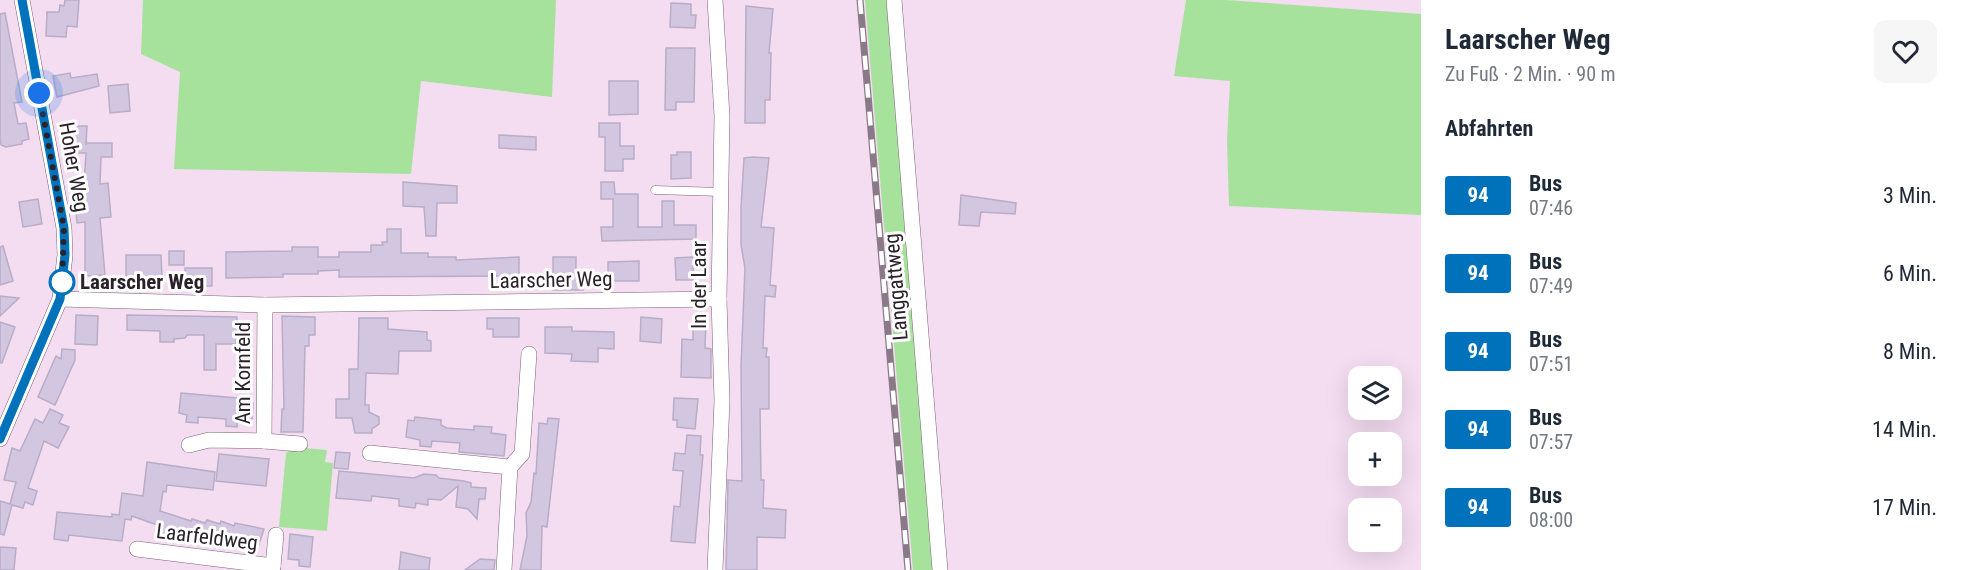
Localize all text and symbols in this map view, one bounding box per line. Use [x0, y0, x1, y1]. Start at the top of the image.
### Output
button: heart [1874, 20, 1937, 83]
text: Laarscher Weg [1445, 23, 1611, 56]
text: Zu Fuß · 2 Min. · 90 m [1445, 62, 1616, 86]
your location [24, 78, 54, 108]
text: Abfahrten [1445, 116, 1533, 141]
street label: Hoher Weg [54, 120, 94, 214]
text: Bus [1529, 171, 1562, 196]
text: 94 [1467, 183, 1489, 207]
text: 3 Min. [1883, 183, 1937, 208]
text: 07:46 [1529, 196, 1573, 220]
street label: Langgattweg [879, 233, 913, 341]
street label: In der Laar [687, 241, 711, 329]
text: Bus [1529, 249, 1562, 274]
text: 94 [1467, 261, 1489, 285]
text: 6 Min. [1883, 261, 1937, 286]
street label: Laarscher Weg [489, 267, 613, 293]
marker: Laarscher Weg [49, 269, 75, 295]
place label: Laarscher Weg [80, 270, 204, 294]
text: 07:49 [1529, 274, 1573, 298]
street label: Am Kornfeld [231, 322, 255, 424]
text: Bus [1529, 327, 1562, 352]
text: 94 [1467, 339, 1489, 363]
text: 8 Min. [1883, 339, 1937, 364]
text: 07:51 [1529, 352, 1573, 376]
map controls [1348, 366, 1402, 552]
button: layers [1348, 366, 1402, 420]
text: Bus [1529, 405, 1562, 430]
text: 94 [1467, 417, 1489, 441]
text: 14 Min. [1872, 417, 1937, 442]
text: 07:57 [1529, 430, 1573, 454]
button: + [1348, 432, 1402, 486]
text: Bus [1529, 483, 1562, 508]
text: 94 [1467, 495, 1489, 519]
text: 17 Min. [1872, 495, 1937, 520]
button: − [1348, 498, 1402, 552]
text: 08:00 [1529, 508, 1573, 532]
street label: Laarfeldweg [155, 519, 259, 555]

